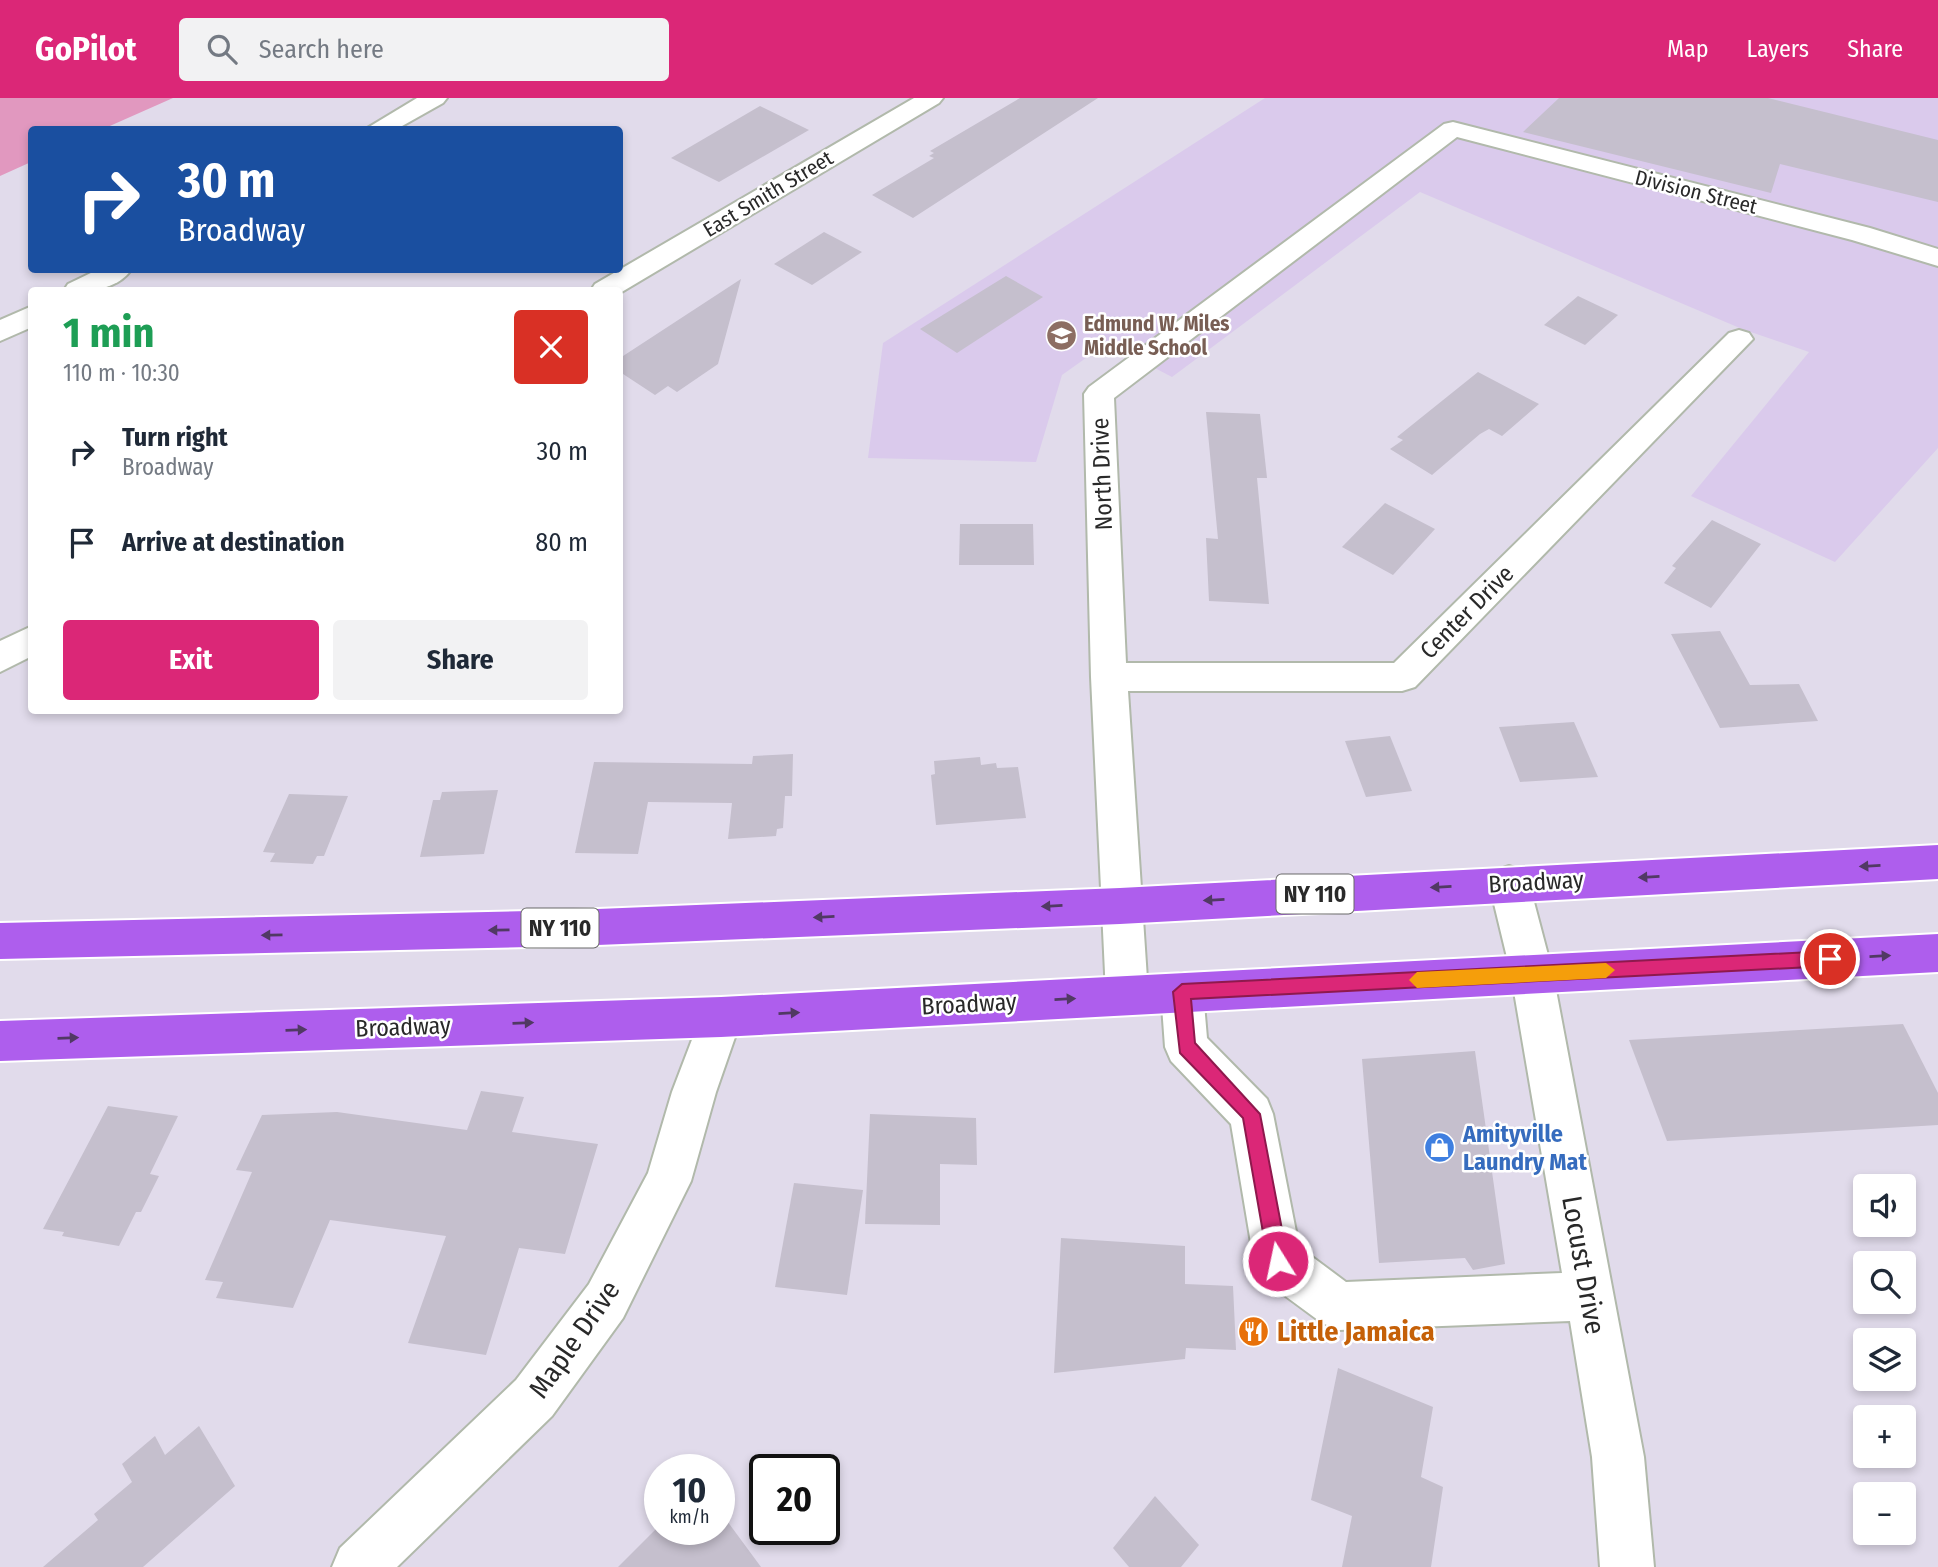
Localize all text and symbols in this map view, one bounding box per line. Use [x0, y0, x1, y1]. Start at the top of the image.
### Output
search box [179, 18, 669, 81]
text: GoPilot [35, 29, 137, 69]
icon: search [203, 30, 241, 68]
text: Search here [259, 34, 384, 65]
text: Map [1667, 35, 1709, 63]
text: Layers [1747, 35, 1809, 63]
text: Share [1847, 35, 1903, 63]
street label: East Smith Street [698, 145, 838, 243]
text: 30 m [178, 151, 276, 210]
icon: right [63, 154, 154, 245]
street label: Division Street [1632, 164, 1760, 220]
text: Broadway [178, 211, 305, 249]
text: 1 min [63, 308, 154, 358]
button: close [514, 310, 588, 384]
place label: Edmund W. Miles Middle School [1084, 311, 1230, 361]
school or university icon: Edmund W. Miles Middle School [1044, 319, 1078, 353]
text: 110 m · 10:30 [63, 359, 180, 387]
street label: North Drive [1086, 417, 1118, 531]
text: Turn right [122, 422, 228, 453]
icon: right [63, 433, 101, 471]
text: 30 m [537, 436, 588, 467]
text: Broadway [122, 453, 213, 481]
icon: arrive [63, 524, 101, 562]
text: Arrive at destination [122, 527, 345, 558]
text: 80 m [535, 527, 588, 558]
street label: Center Drive [1415, 560, 1519, 664]
button: Exit [63, 620, 319, 700]
button: Share [333, 620, 588, 700]
one-way arrow [1859, 860, 1881, 871]
street label: Broadway [1488, 866, 1585, 898]
one-way arrow [1638, 871, 1660, 882]
road number: NY 110 [1276, 874, 1354, 914]
one-way arrow [1430, 882, 1452, 893]
one-way arrow [1203, 895, 1225, 906]
one-way arrow [1040, 901, 1062, 912]
road number: NY 110 [522, 908, 598, 948]
one-way arrow [813, 911, 835, 922]
one-way arrow [488, 924, 510, 935]
one-way arrow [260, 929, 282, 941]
pin [1800, 929, 1860, 989]
icon: arrive [1811, 940, 1849, 978]
one-way arrow [1870, 950, 1892, 961]
street label: Broadway [921, 988, 1018, 1020]
one-way arrow [1055, 993, 1077, 1004]
one-way arrow [779, 1007, 801, 1018]
street label: Broadway [355, 1011, 451, 1043]
one-way arrow [512, 1017, 534, 1029]
one-way arrow [285, 1025, 307, 1036]
one-way arrow [57, 1033, 79, 1044]
place label: Amityville Laundry Mat [1462, 1120, 1587, 1176]
shop icon: Amityville Laundry Mat [1423, 1131, 1457, 1165]
map controls [1853, 1174, 1916, 1545]
button: sound [1853, 1174, 1916, 1237]
street label: Locust Drive [1555, 1193, 1612, 1337]
position arrow [1241, 1224, 1315, 1298]
button: search [1853, 1251, 1916, 1314]
street label: Maple Drive [522, 1274, 627, 1404]
restaurant icon: Little Jamaica [1237, 1314, 1271, 1348]
place label: Little Jamaica [1277, 1315, 1435, 1348]
button: layers [1853, 1328, 1916, 1391]
button: + [1853, 1405, 1916, 1468]
speed limit sign: 20 [749, 1454, 840, 1545]
text: 10 [673, 1469, 706, 1511]
button: − [1853, 1482, 1916, 1545]
text: km/h [669, 1506, 710, 1528]

